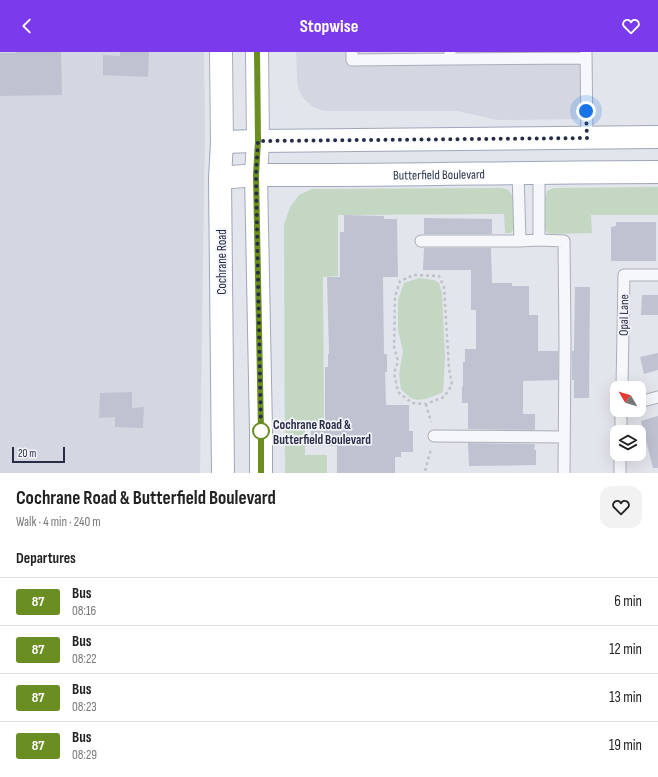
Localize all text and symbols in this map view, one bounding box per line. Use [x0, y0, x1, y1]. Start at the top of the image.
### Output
icon: back [16, 15, 38, 37]
icon: heart [620, 15, 642, 37]
text: Stopwise [300, 16, 358, 37]
your location [576, 101, 596, 121]
street label: Butterfield Boulevard [393, 167, 485, 184]
street label: Cochrane Road [214, 229, 230, 295]
street label: Opal Lane [616, 294, 632, 336]
north arrow [610, 381, 646, 417]
map controls [610, 381, 646, 461]
place label: Cochrane Road & Butterfield Boulevard [273, 417, 371, 448]
marker: Cochrane Road & Butterfield Boulevard [252, 422, 270, 440]
button: layers [610, 425, 646, 461]
scale bar [12, 445, 65, 464]
text: 20 m [18, 447, 36, 460]
button: heart [600, 486, 642, 528]
text: Cochrane Road & Butterfield Boulevard [16, 487, 276, 510]
text: Walk · 4 min · 240 m [16, 514, 101, 530]
text: Departures [16, 549, 76, 568]
text: Bus [72, 584, 91, 603]
text: 6 min [614, 592, 642, 611]
text: 87 [32, 593, 44, 610]
text: 08:16 [72, 603, 96, 619]
text: Bus [72, 632, 91, 651]
text: 12 min [609, 640, 642, 659]
text: 87 [32, 641, 44, 658]
text: 08:22 [72, 651, 97, 667]
text: Bus [72, 680, 91, 699]
text: 13 min [609, 688, 642, 707]
text: 87 [32, 689, 44, 706]
text: 08:23 [72, 699, 97, 715]
text: Bus [72, 728, 91, 747]
text: 19 min [609, 736, 642, 755]
text: 87 [32, 737, 44, 754]
text: 08:29 [72, 747, 97, 763]

